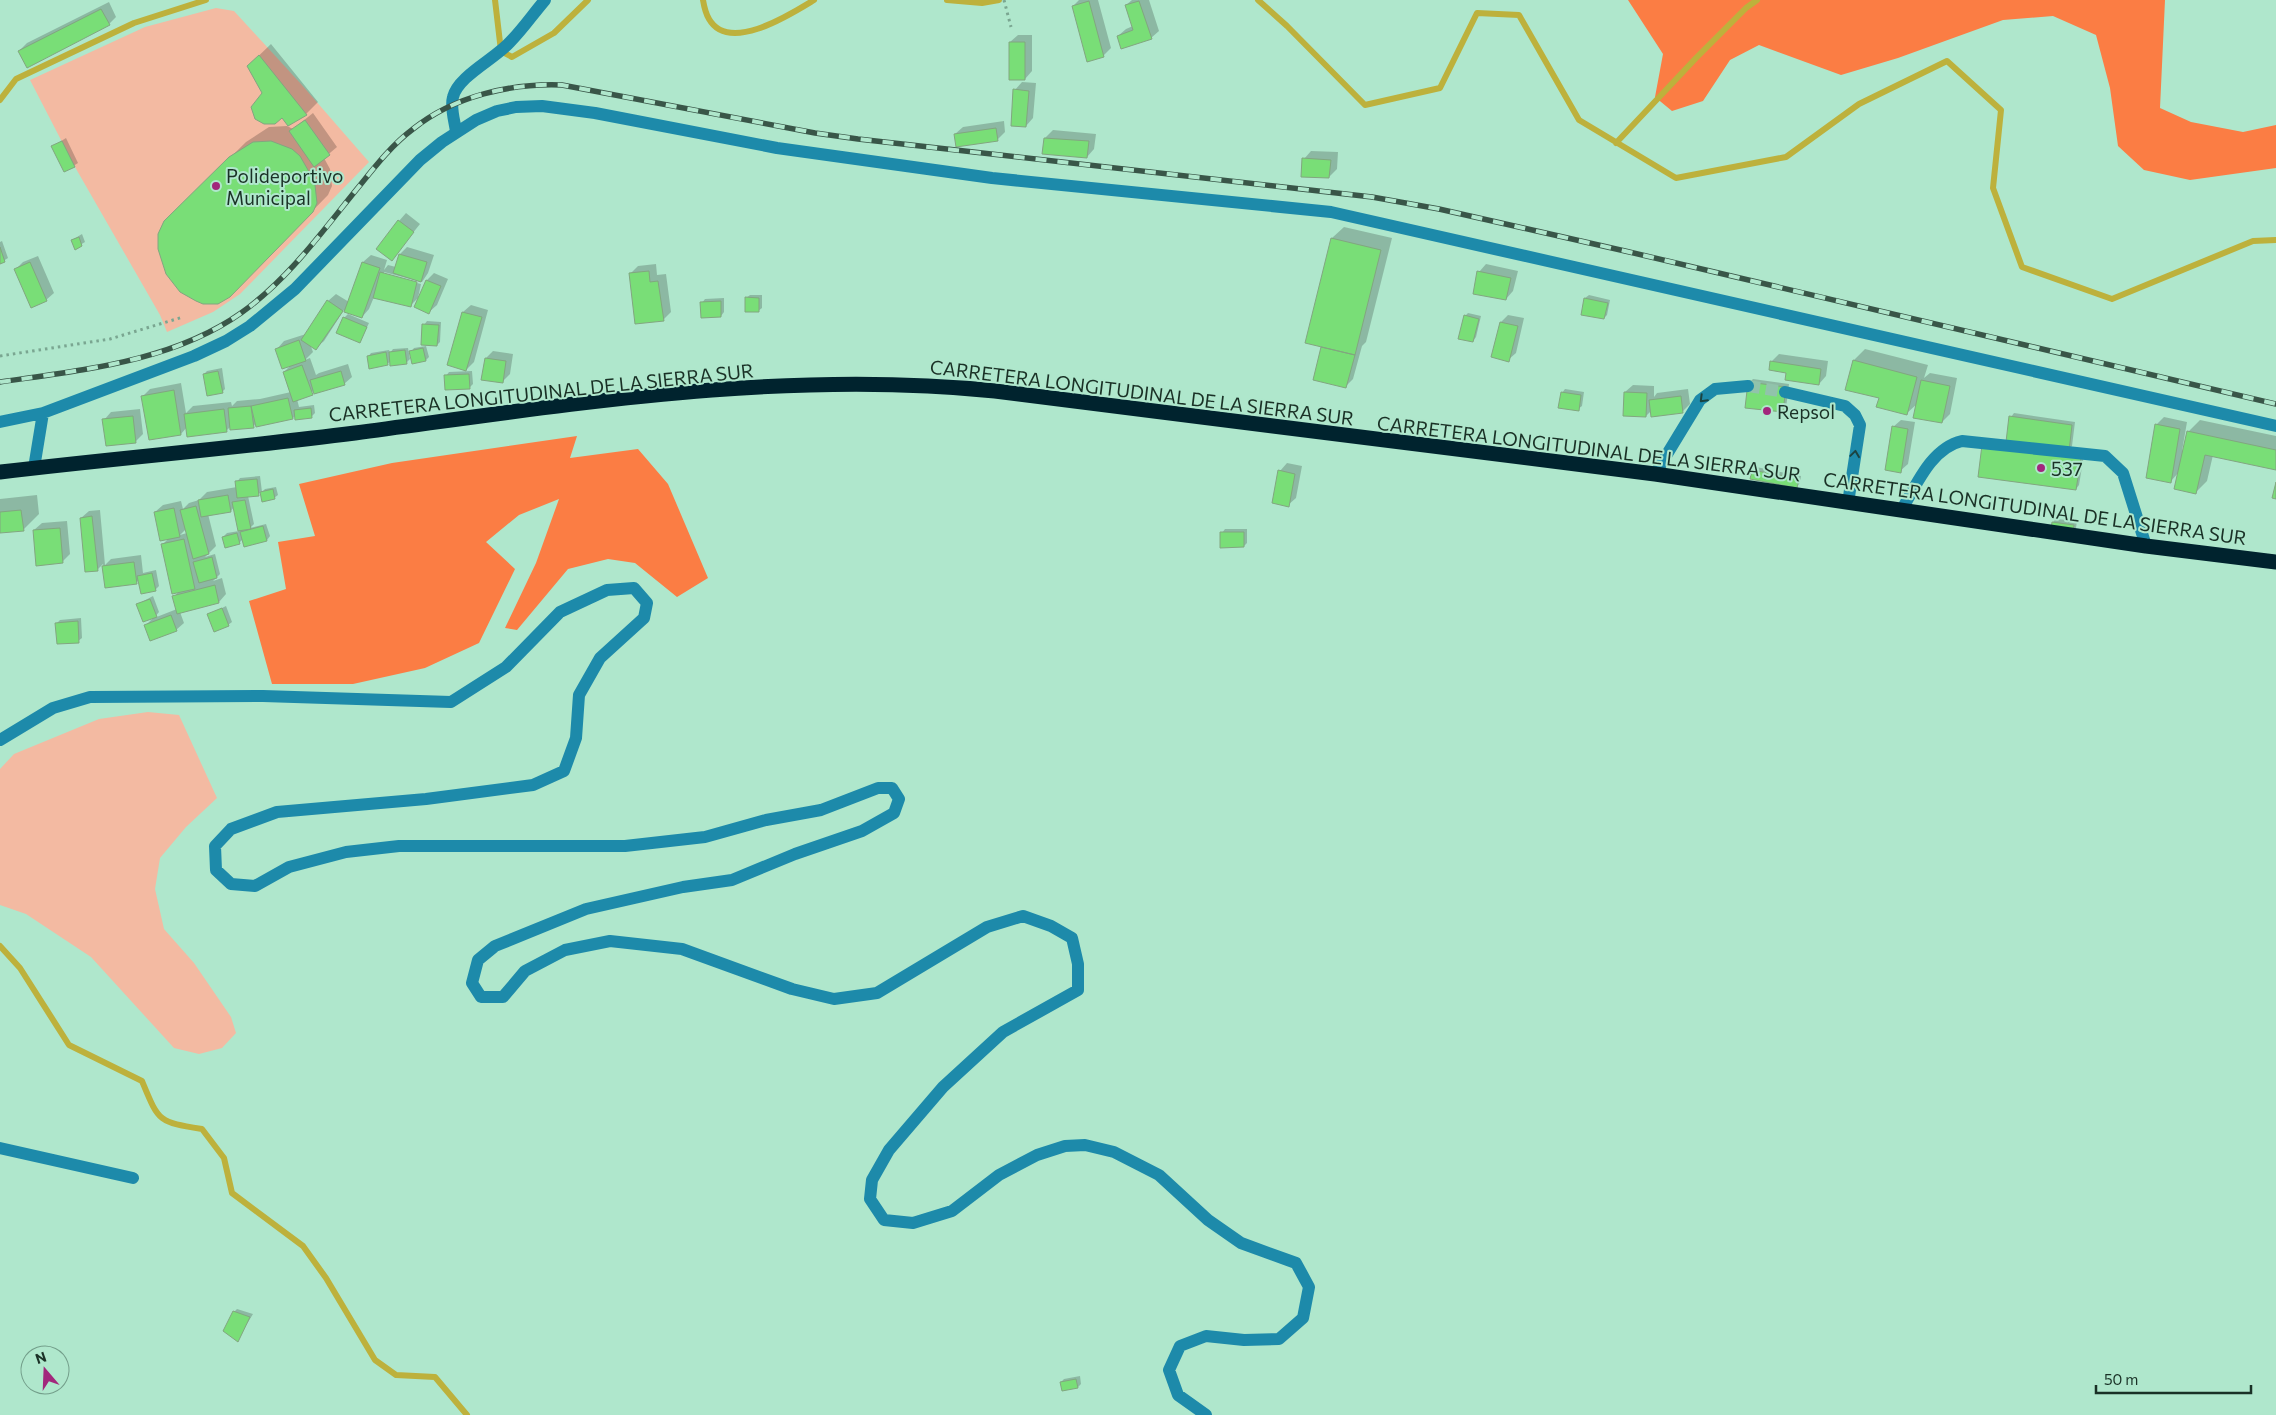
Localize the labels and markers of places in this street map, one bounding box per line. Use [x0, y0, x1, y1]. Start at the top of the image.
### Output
place label: Polideportivo Municipal [226, 164, 343, 209]
marker: Polideportivo Municipal [210, 180, 222, 192]
place label: Repsol [1777, 400, 1835, 423]
marker: Repsol [1761, 405, 1773, 417]
place label: 537 [2051, 457, 2083, 480]
marker: 537 [2035, 462, 2047, 474]

